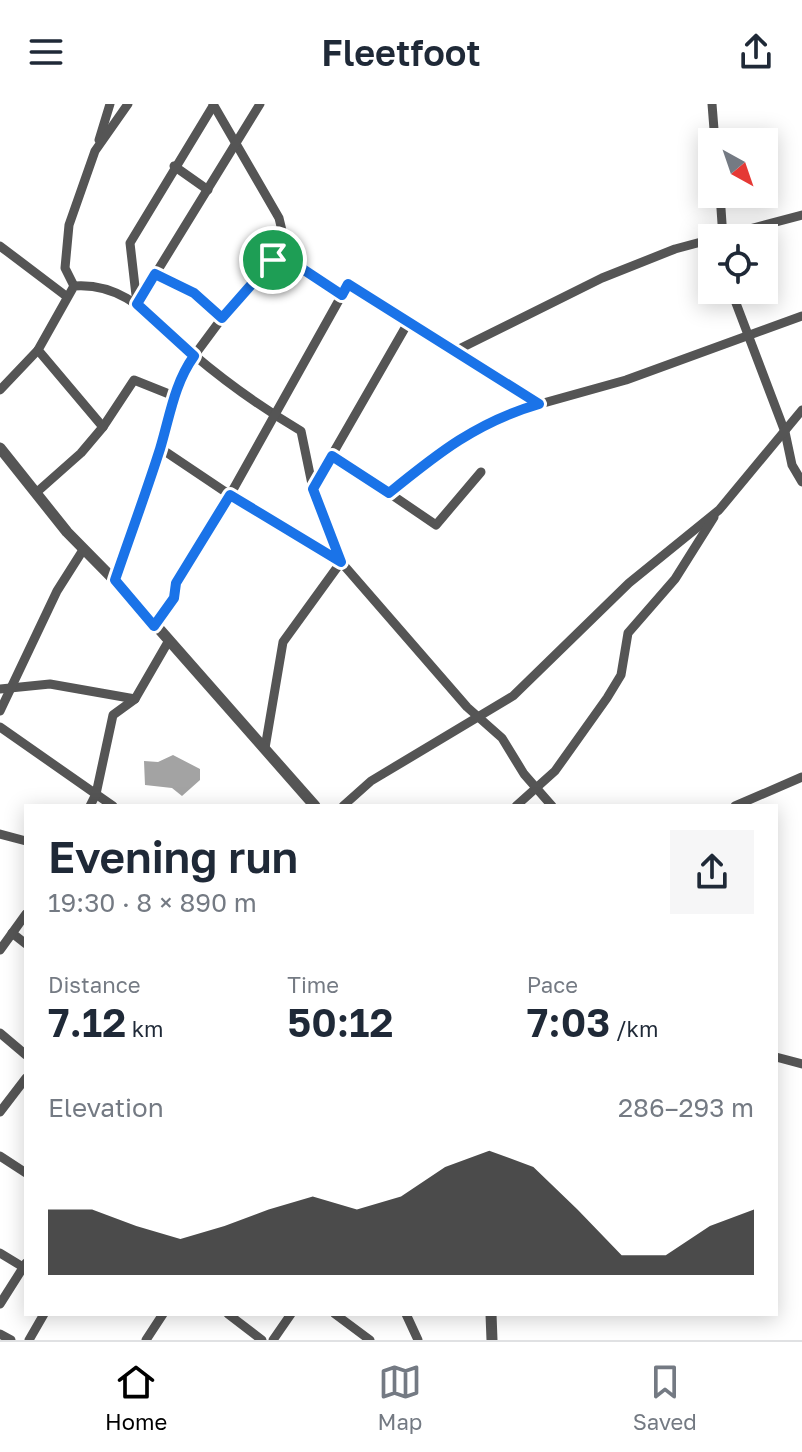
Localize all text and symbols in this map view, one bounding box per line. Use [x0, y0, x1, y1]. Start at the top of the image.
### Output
icon: menu [24, 30, 68, 74]
icon: share [734, 30, 778, 74]
text: Fleetfoot [321, 31, 481, 74]
north arrow [698, 128, 778, 208]
map controls [698, 128, 778, 304]
button: locate [698, 224, 778, 304]
pin [239, 226, 307, 294]
icon: arrive [251, 238, 295, 282]
text: Evening run [48, 830, 298, 883]
button: share [670, 830, 754, 914]
text: 19:30 · 8 × 890 m [48, 887, 257, 918]
text: Distance [48, 971, 140, 998]
text: Time [287, 971, 339, 998]
text: Pace [527, 971, 578, 998]
text: 7.12 [48, 998, 126, 1046]
text: 50:12 [287, 998, 393, 1046]
text: 7:03 [527, 998, 610, 1046]
text: km [126, 1015, 164, 1042]
text: /km [610, 1015, 658, 1042]
text: Elevation [48, 1092, 164, 1123]
text: 286–293 m [618, 1092, 754, 1123]
tab: Home [105, 1360, 167, 1435]
tab: Map [378, 1360, 422, 1435]
tab: Saved [633, 1360, 697, 1435]

